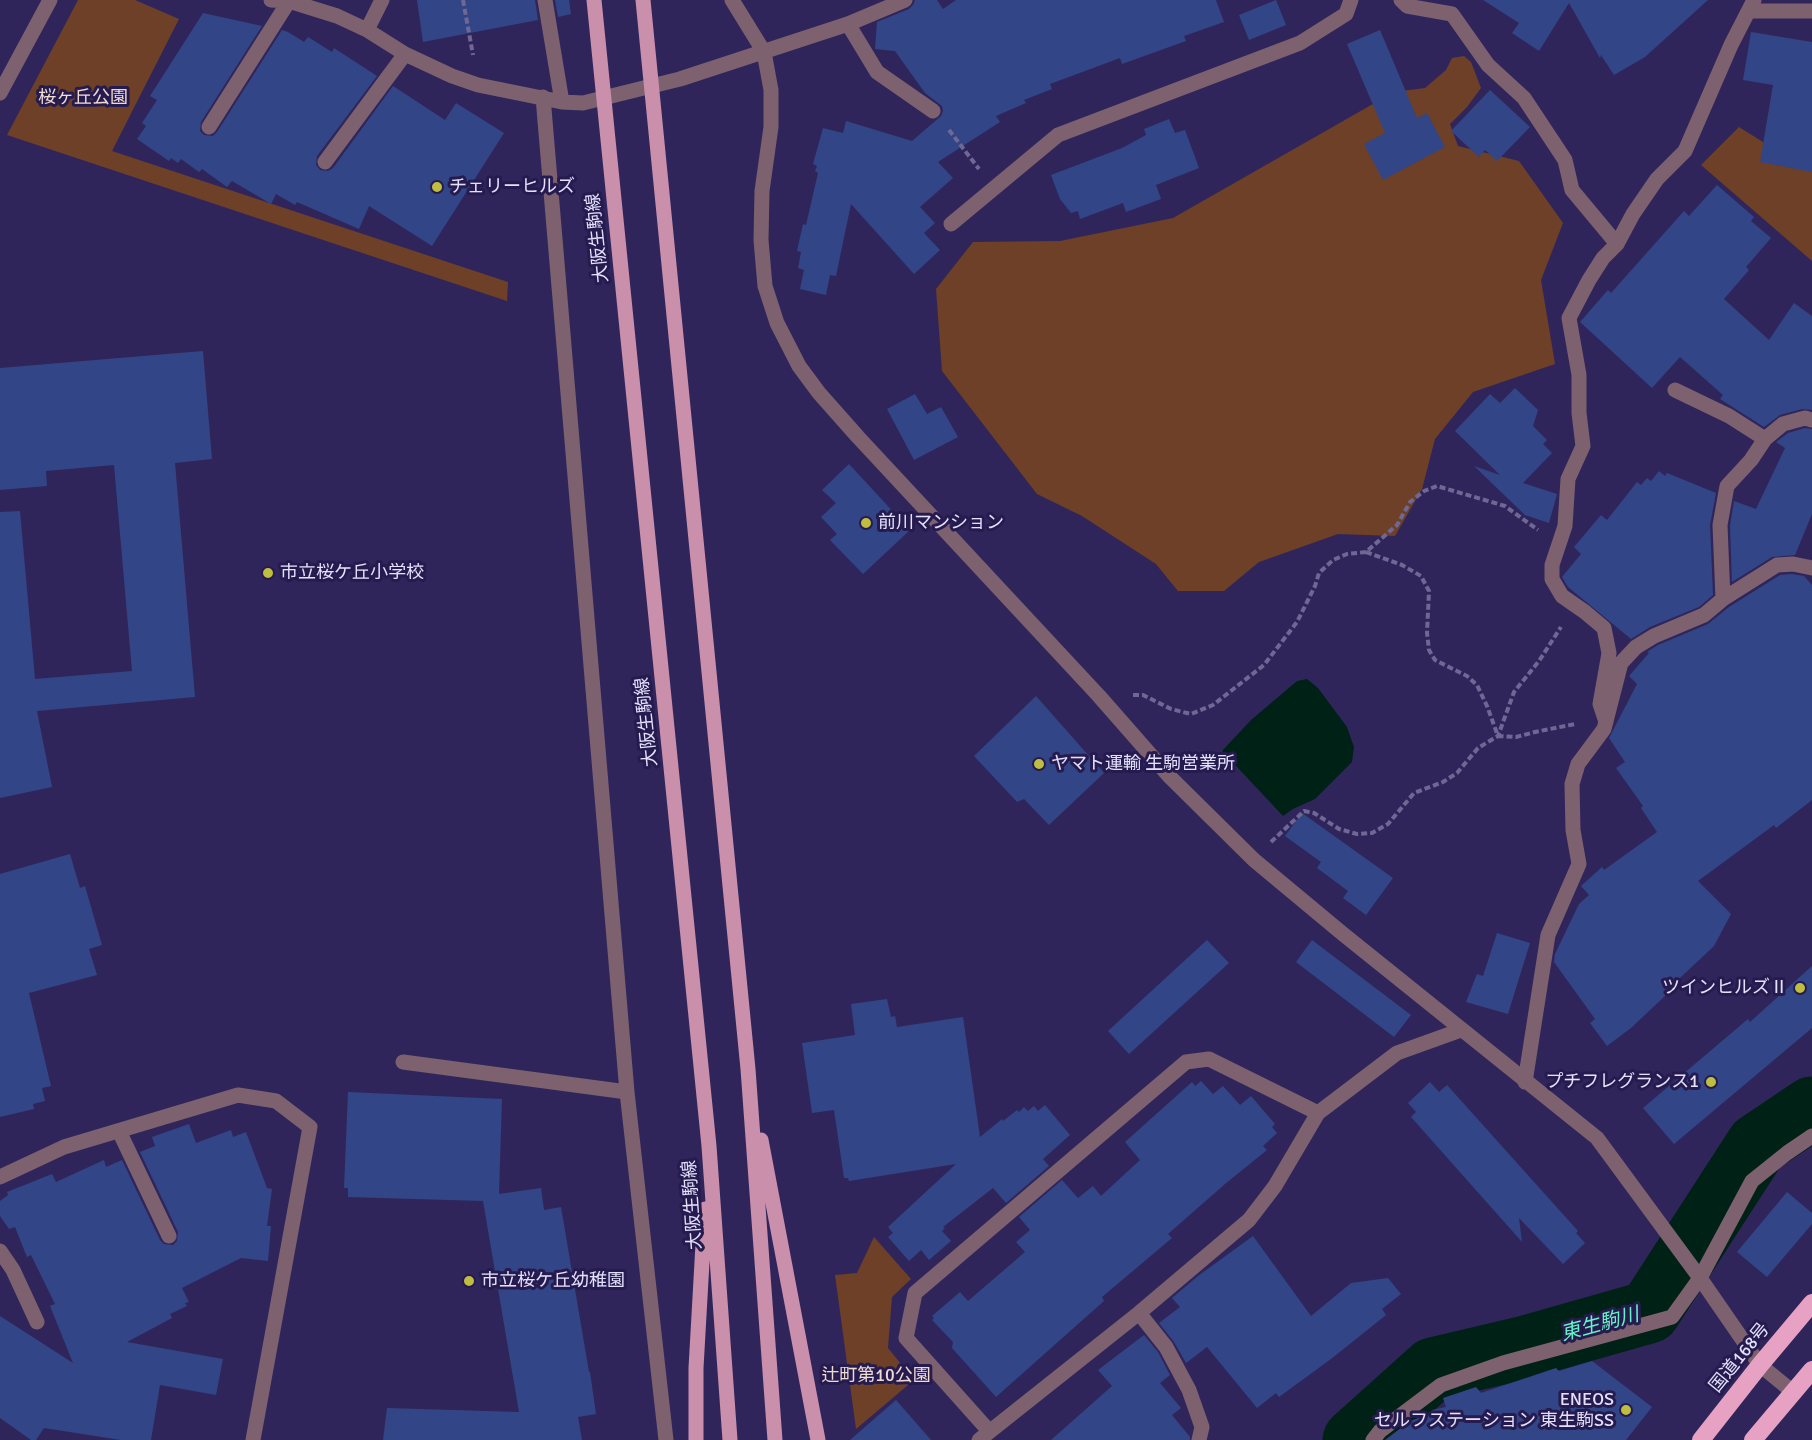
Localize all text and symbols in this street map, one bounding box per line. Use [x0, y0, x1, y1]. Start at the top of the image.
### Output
park label: 桜ヶ丘公園 [38, 87, 128, 109]
place label: チェリーヒルズ [449, 176, 575, 198]
marker: チェリーヒルズ [430, 180, 444, 194]
street label: 大阪生駒線 [583, 192, 613, 284]
place label: 前川マンション [878, 512, 1004, 534]
marker: 前川マンション [859, 516, 873, 530]
place label: 市立桜ケ丘小学校 [280, 562, 424, 584]
marker: 市立桜ケ丘小学校 [261, 566, 275, 580]
street label: 大阪生駒線 [632, 676, 662, 768]
place label: ヤマト運輸 生駒営業所 [1051, 753, 1235, 775]
marker: ヤマト運輸 生駒営業所 [1032, 757, 1046, 771]
place label: ツインヒルズⅡ [1662, 977, 1788, 999]
marker: ツインヒルズⅡ [1793, 981, 1807, 995]
place label: プチフレグランス1 [1545, 1071, 1699, 1093]
marker: プチフレグランス1 [1704, 1075, 1718, 1089]
street label: 大阪生駒線 [679, 1159, 707, 1251]
place label: 市立桜ケ丘幼稚園 [481, 1270, 625, 1292]
marker: 市立桜ケ丘幼稚園 [462, 1274, 476, 1288]
water label: 東生駒川 [1558, 1303, 1642, 1347]
street label: 国道168号 [1705, 1319, 1775, 1397]
park label: 辻町第10公園 [821, 1365, 931, 1387]
place label: ENEOS セルフステーション 東生駒SS [1374, 1389, 1614, 1432]
marker: ENEOS セルフステーション 東生駒SS [1619, 1403, 1633, 1417]

